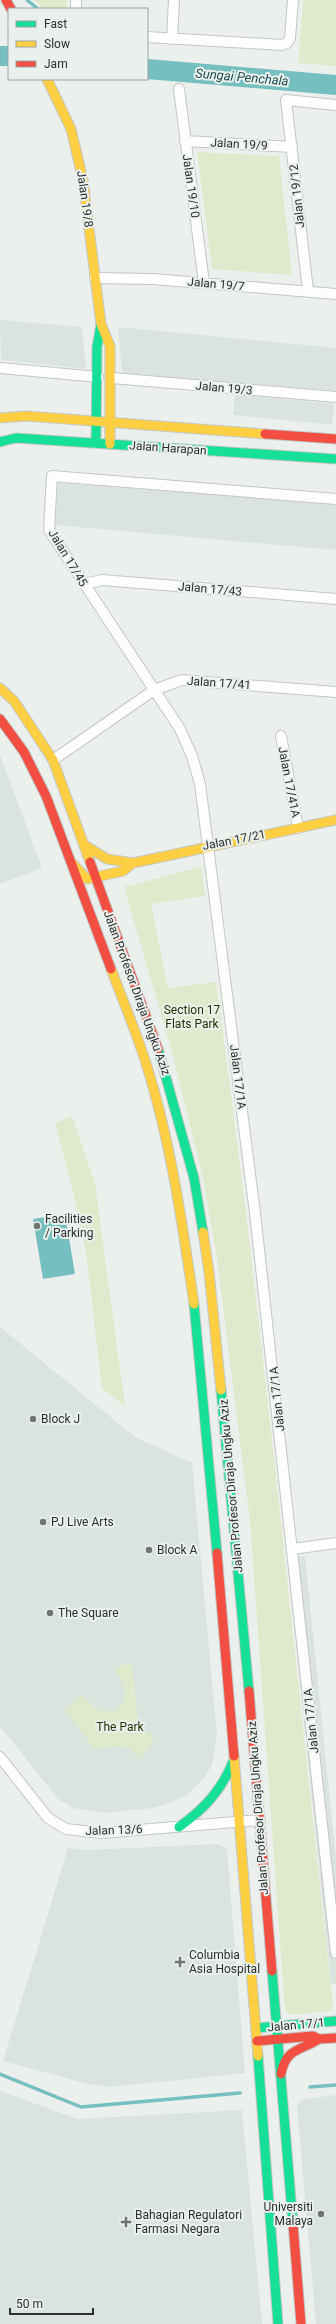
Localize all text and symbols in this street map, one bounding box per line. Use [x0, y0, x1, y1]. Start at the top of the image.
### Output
legend [8, 8, 148, 80]
text: Fast [44, 17, 67, 31]
text: Slow [44, 37, 70, 51]
text: Jam [44, 57, 68, 71]
water label: Sungai Penchala [195, 65, 289, 89]
street label: Jalan 19/9 [210, 136, 268, 152]
street label: Jalan 19/10 [180, 153, 202, 219]
street label: Jalan 19/12 [287, 163, 307, 229]
street label: Jalan 19/8 [74, 170, 96, 229]
street label: Jalan 19/7 [187, 275, 245, 293]
street label: Jalan 19/3 [195, 379, 253, 397]
street label: Jalan Harapan [129, 438, 207, 458]
street label: Jalan 17/45 [45, 527, 91, 589]
street label: Jalan 17/43 [177, 579, 243, 599]
street label: Jalan 17/41 [187, 674, 251, 692]
street label: Jalan 17/41A [275, 745, 303, 819]
street label: Jalan 17/21 [201, 827, 267, 853]
street label: Jalan Profesor Diraja Ungku Aziz [101, 909, 173, 1077]
park label: Section 17 Flats Park [164, 1003, 221, 1031]
street label: Jalan 17/1A [227, 1044, 249, 1110]
place label: Facilities / Parking [45, 1212, 93, 1240]
marker: Facilities / Parking [32, 1221, 42, 1231]
street label: Jalan 17/1A [267, 1366, 287, 1432]
street label: Jalan Profesor Diraja Ungku Aziz [216, 1399, 246, 1573]
place label: Block J [41, 1412, 80, 1426]
marker: Block J [28, 1414, 38, 1424]
place label: PJ Live Arts [51, 1515, 114, 1529]
marker: PJ Live Arts [38, 1517, 48, 1527]
place label: Block A [157, 1543, 198, 1557]
marker: Block A [144, 1545, 154, 1555]
place label: The Square [58, 1606, 119, 1620]
marker: The Square [45, 1608, 55, 1618]
street label: Jalan 17/1A [301, 1688, 321, 1754]
park label: The Park [96, 1720, 145, 1734]
street label: Jalan Profesor Diraja Ungku Aziz [245, 1721, 271, 1895]
street label: Jalan 13/6 [85, 1822, 143, 1838]
place label: Columbia Asia Hospital [189, 1948, 260, 1976]
marker: Columbia Asia Hospital [174, 1956, 186, 1968]
street label: Jalan 17/1 [267, 2016, 325, 2034]
place label: Universiti Malaya [264, 2200, 313, 2228]
place label: Bahagian Regulatori Farmasi Negara [135, 2208, 242, 2236]
marker: Universiti Malaya [316, 2209, 326, 2219]
marker: Bahagian Regulatori Farmasi Negara [120, 2216, 132, 2228]
scale bar [10, 2290, 93, 2316]
text: 50 m [16, 2297, 43, 2311]

